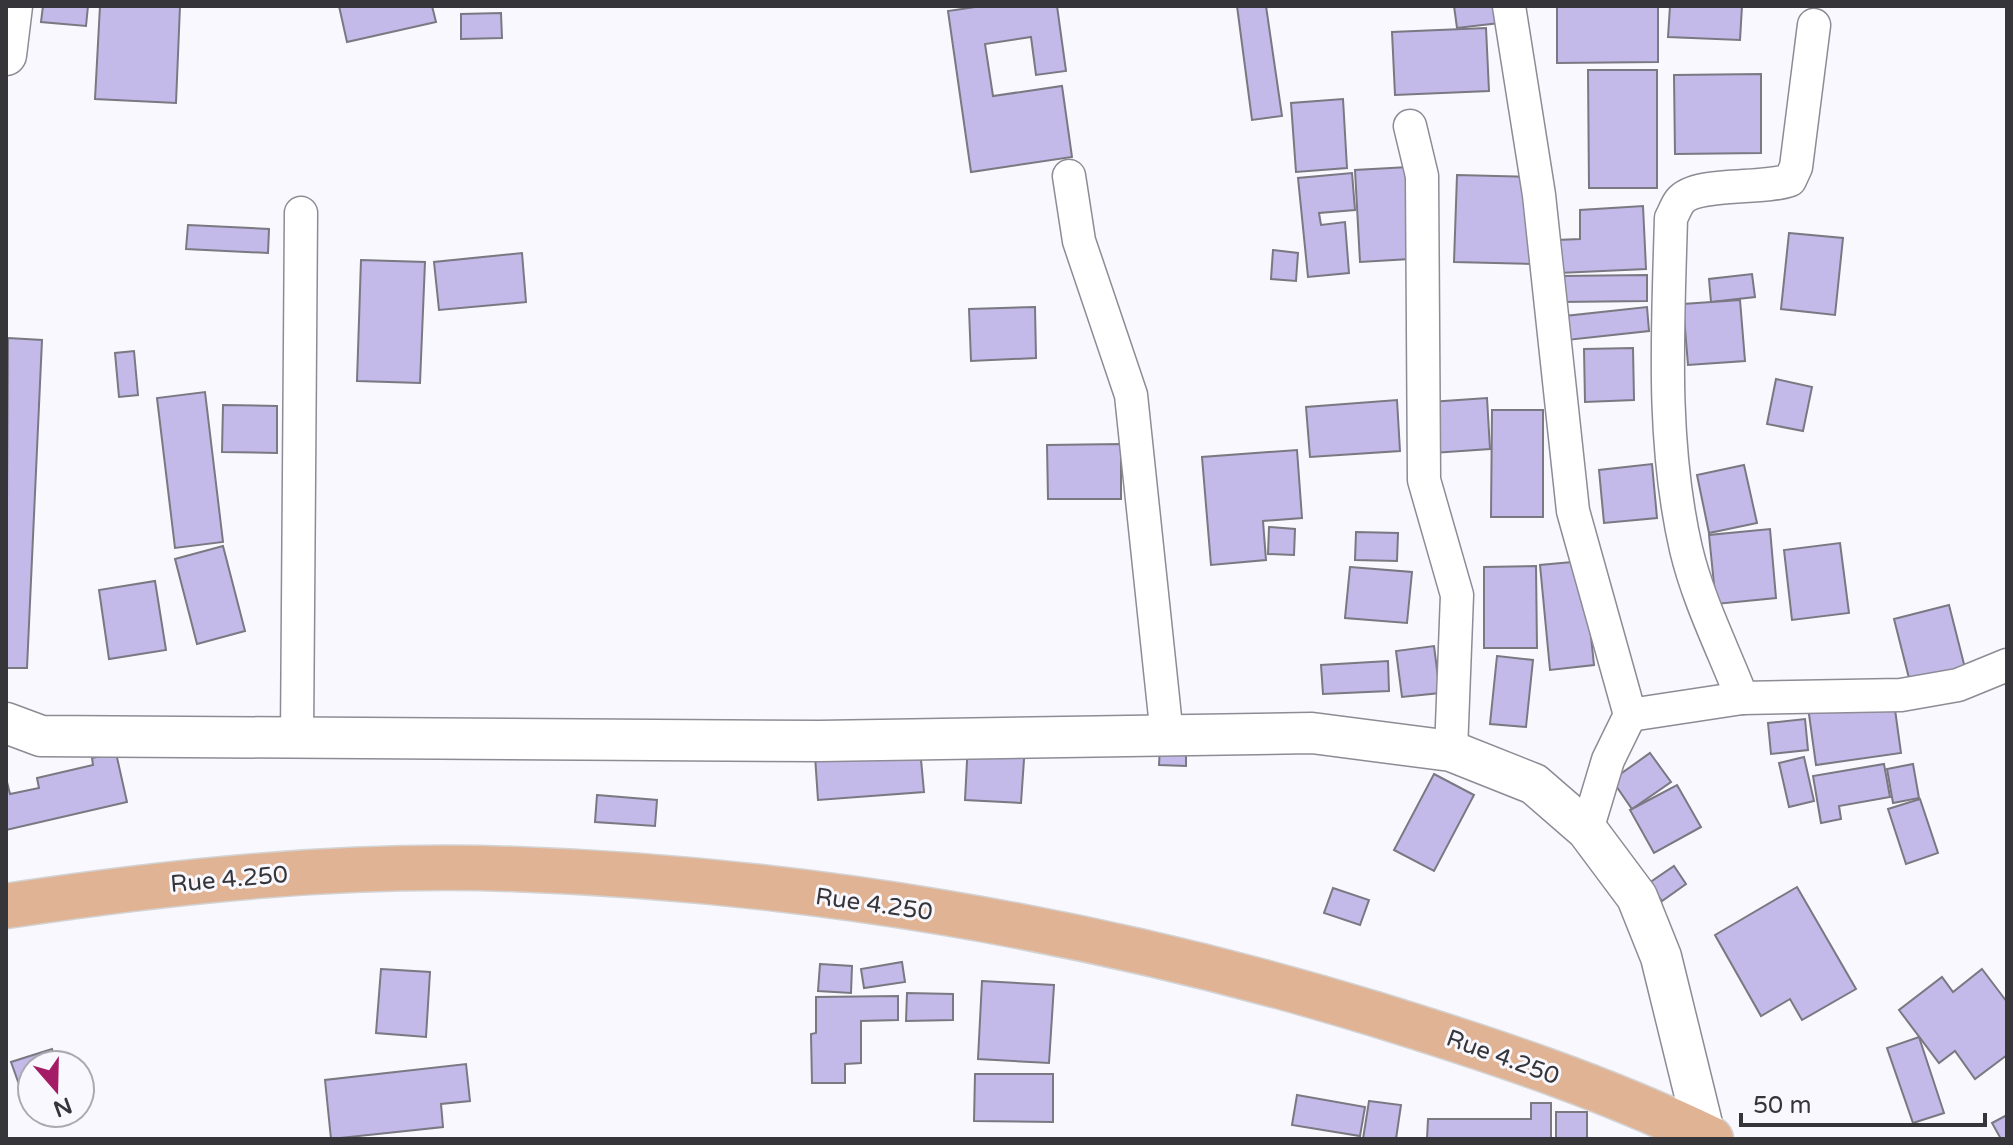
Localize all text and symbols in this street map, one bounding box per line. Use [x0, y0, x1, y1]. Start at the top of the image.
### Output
street label: Rue 4.250 [169, 860, 289, 899]
street label: Rue 4.250 [813, 882, 934, 927]
street label: Rue 4.250 [1442, 1024, 1563, 1091]
north arrow [16, 1049, 96, 1129]
scale bar [1741, 1077, 1985, 1127]
text: 50 m [1753, 1091, 1811, 1120]
text: N [50, 1092, 75, 1122]

